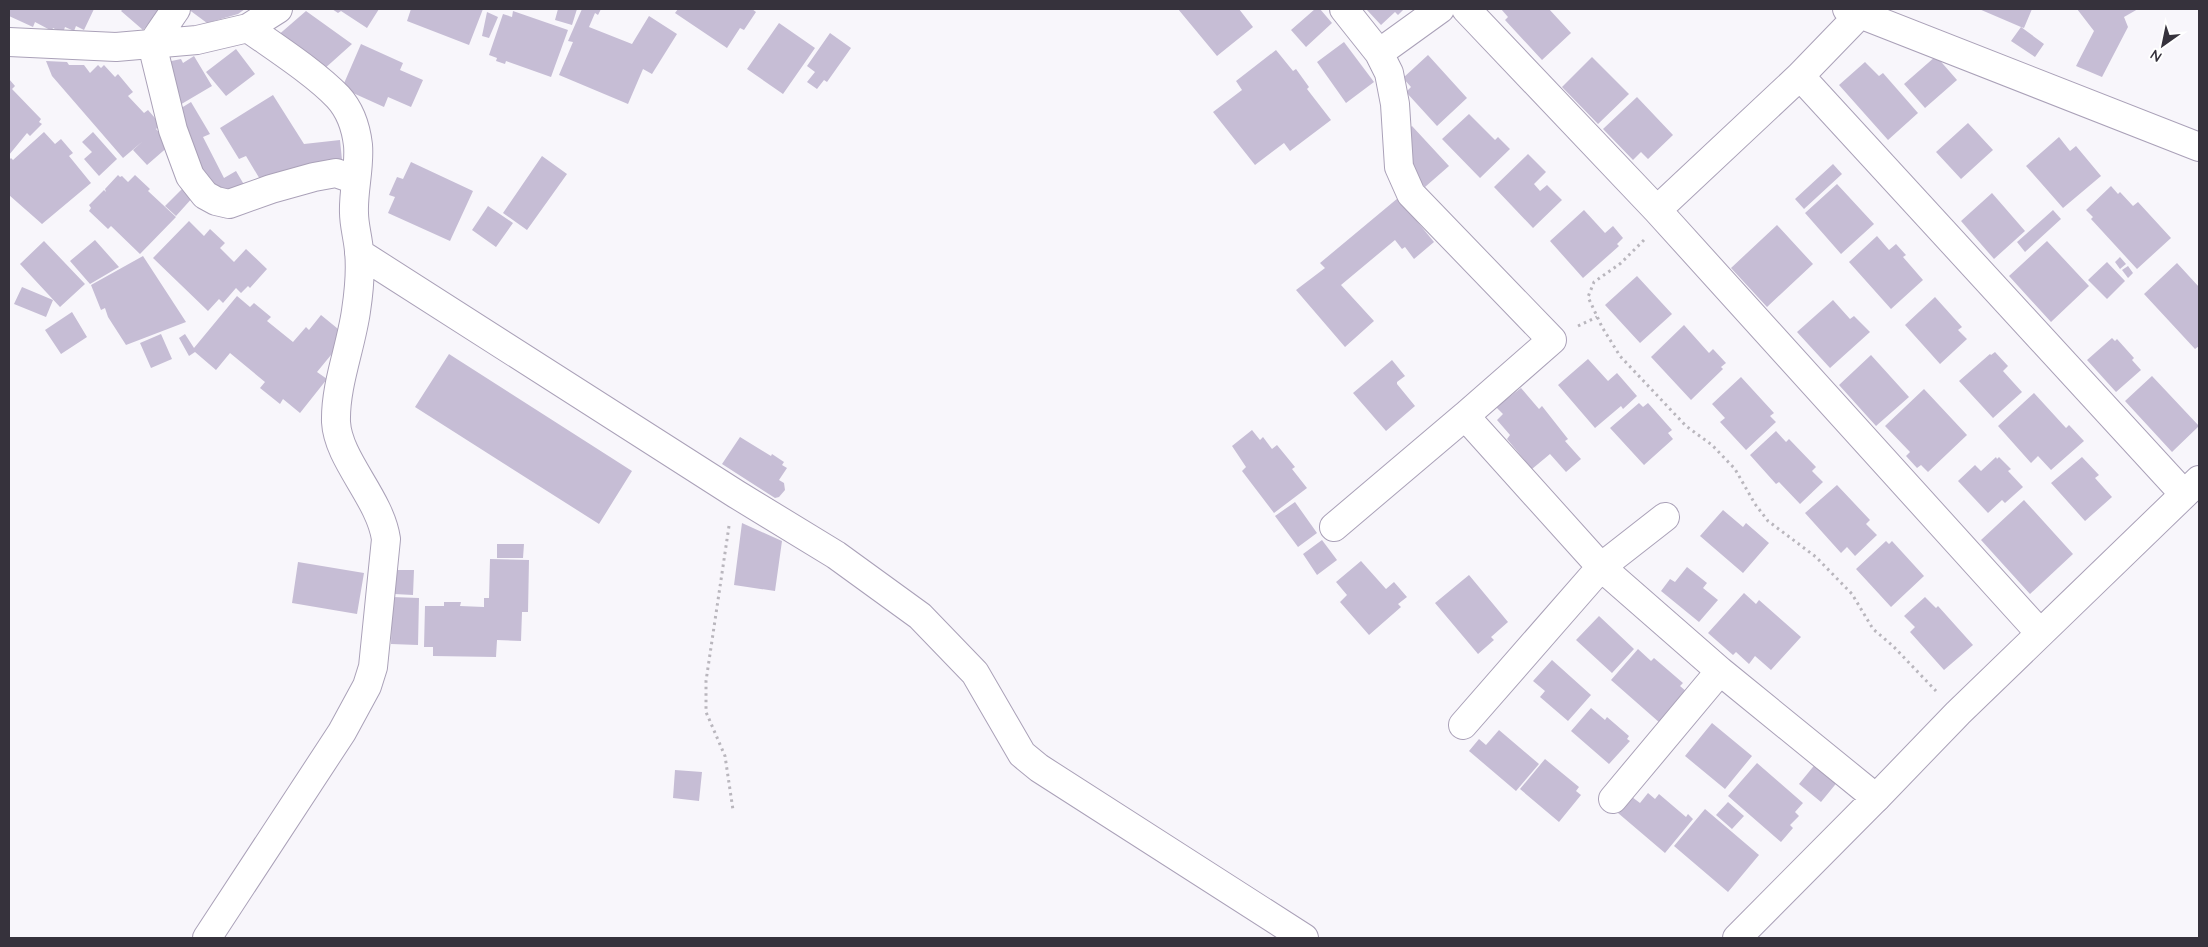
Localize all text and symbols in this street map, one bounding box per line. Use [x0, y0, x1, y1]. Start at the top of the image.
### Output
north arrow [2138, 20, 2188, 70]
text: N [2147, 46, 2165, 66]

